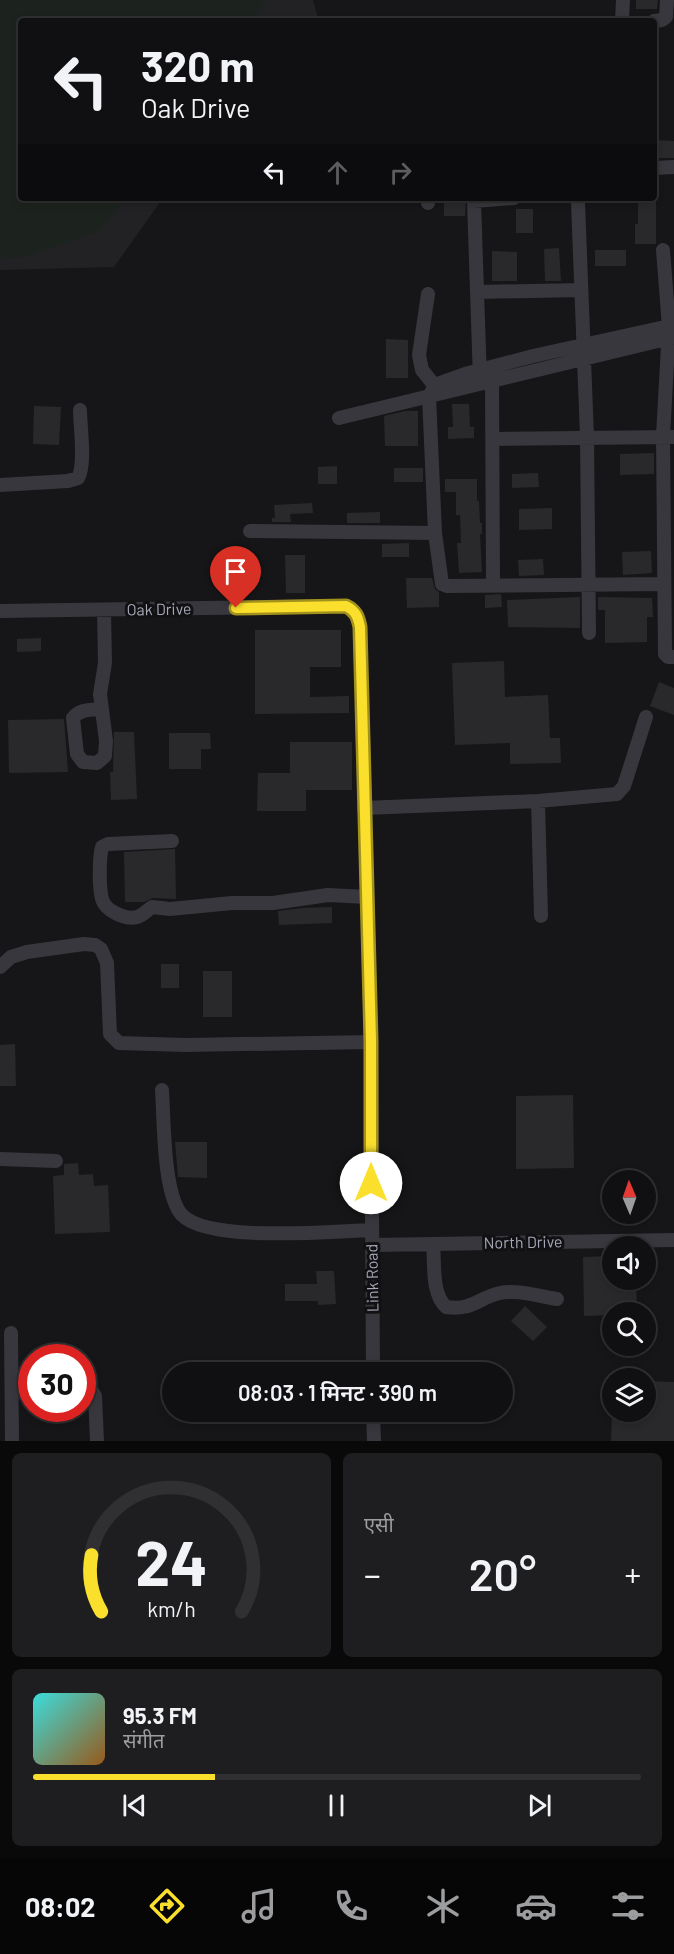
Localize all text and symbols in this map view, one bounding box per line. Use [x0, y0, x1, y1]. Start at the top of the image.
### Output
text: 320 m [141, 40, 255, 90]
icon: left [42, 42, 120, 120]
text: Oak Drive [141, 91, 251, 123]
icon: left [258, 156, 291, 189]
icon: ahead [321, 156, 354, 189]
icon: right [384, 156, 417, 189]
pin [210, 546, 261, 608]
icon: arrive [219, 555, 252, 588]
street label: Oak Drive [126, 598, 192, 619]
position arrow [339, 1151, 403, 1215]
north arrow [602, 1170, 656, 1224]
map controls [602, 1170, 656, 1422]
street label: North Drive [483, 1231, 563, 1252]
button: sound [602, 1236, 656, 1290]
street label: Link Road [361, 1244, 382, 1312]
button: search [602, 1302, 656, 1356]
speed limit sign: 30 [18, 1344, 96, 1422]
button: layers [602, 1368, 656, 1422]
text: 08:03 · 1 मिनट · 390 m [238, 1379, 437, 1405]
text: एसी [364, 1512, 394, 1536]
text: 24 [135, 1524, 208, 1598]
text: 20° [469, 1546, 536, 1600]
text: − [364, 1554, 381, 1594]
text: + [625, 1554, 641, 1594]
text: km/h [147, 1596, 196, 1621]
text: 95.3 FM [123, 1702, 197, 1728]
text: संगीत [123, 1728, 164, 1752]
icon: previous [118, 1789, 151, 1822]
icon: pause [320, 1789, 353, 1822]
icon: next [523, 1789, 556, 1822]
icon: directions [146, 1885, 188, 1927]
icon: music [238, 1885, 280, 1927]
icon: phone [330, 1885, 372, 1927]
icon: climate [422, 1885, 464, 1927]
icon: car [515, 1885, 557, 1927]
icon: filters [607, 1885, 649, 1927]
text: 08:02 [25, 1890, 95, 1922]

